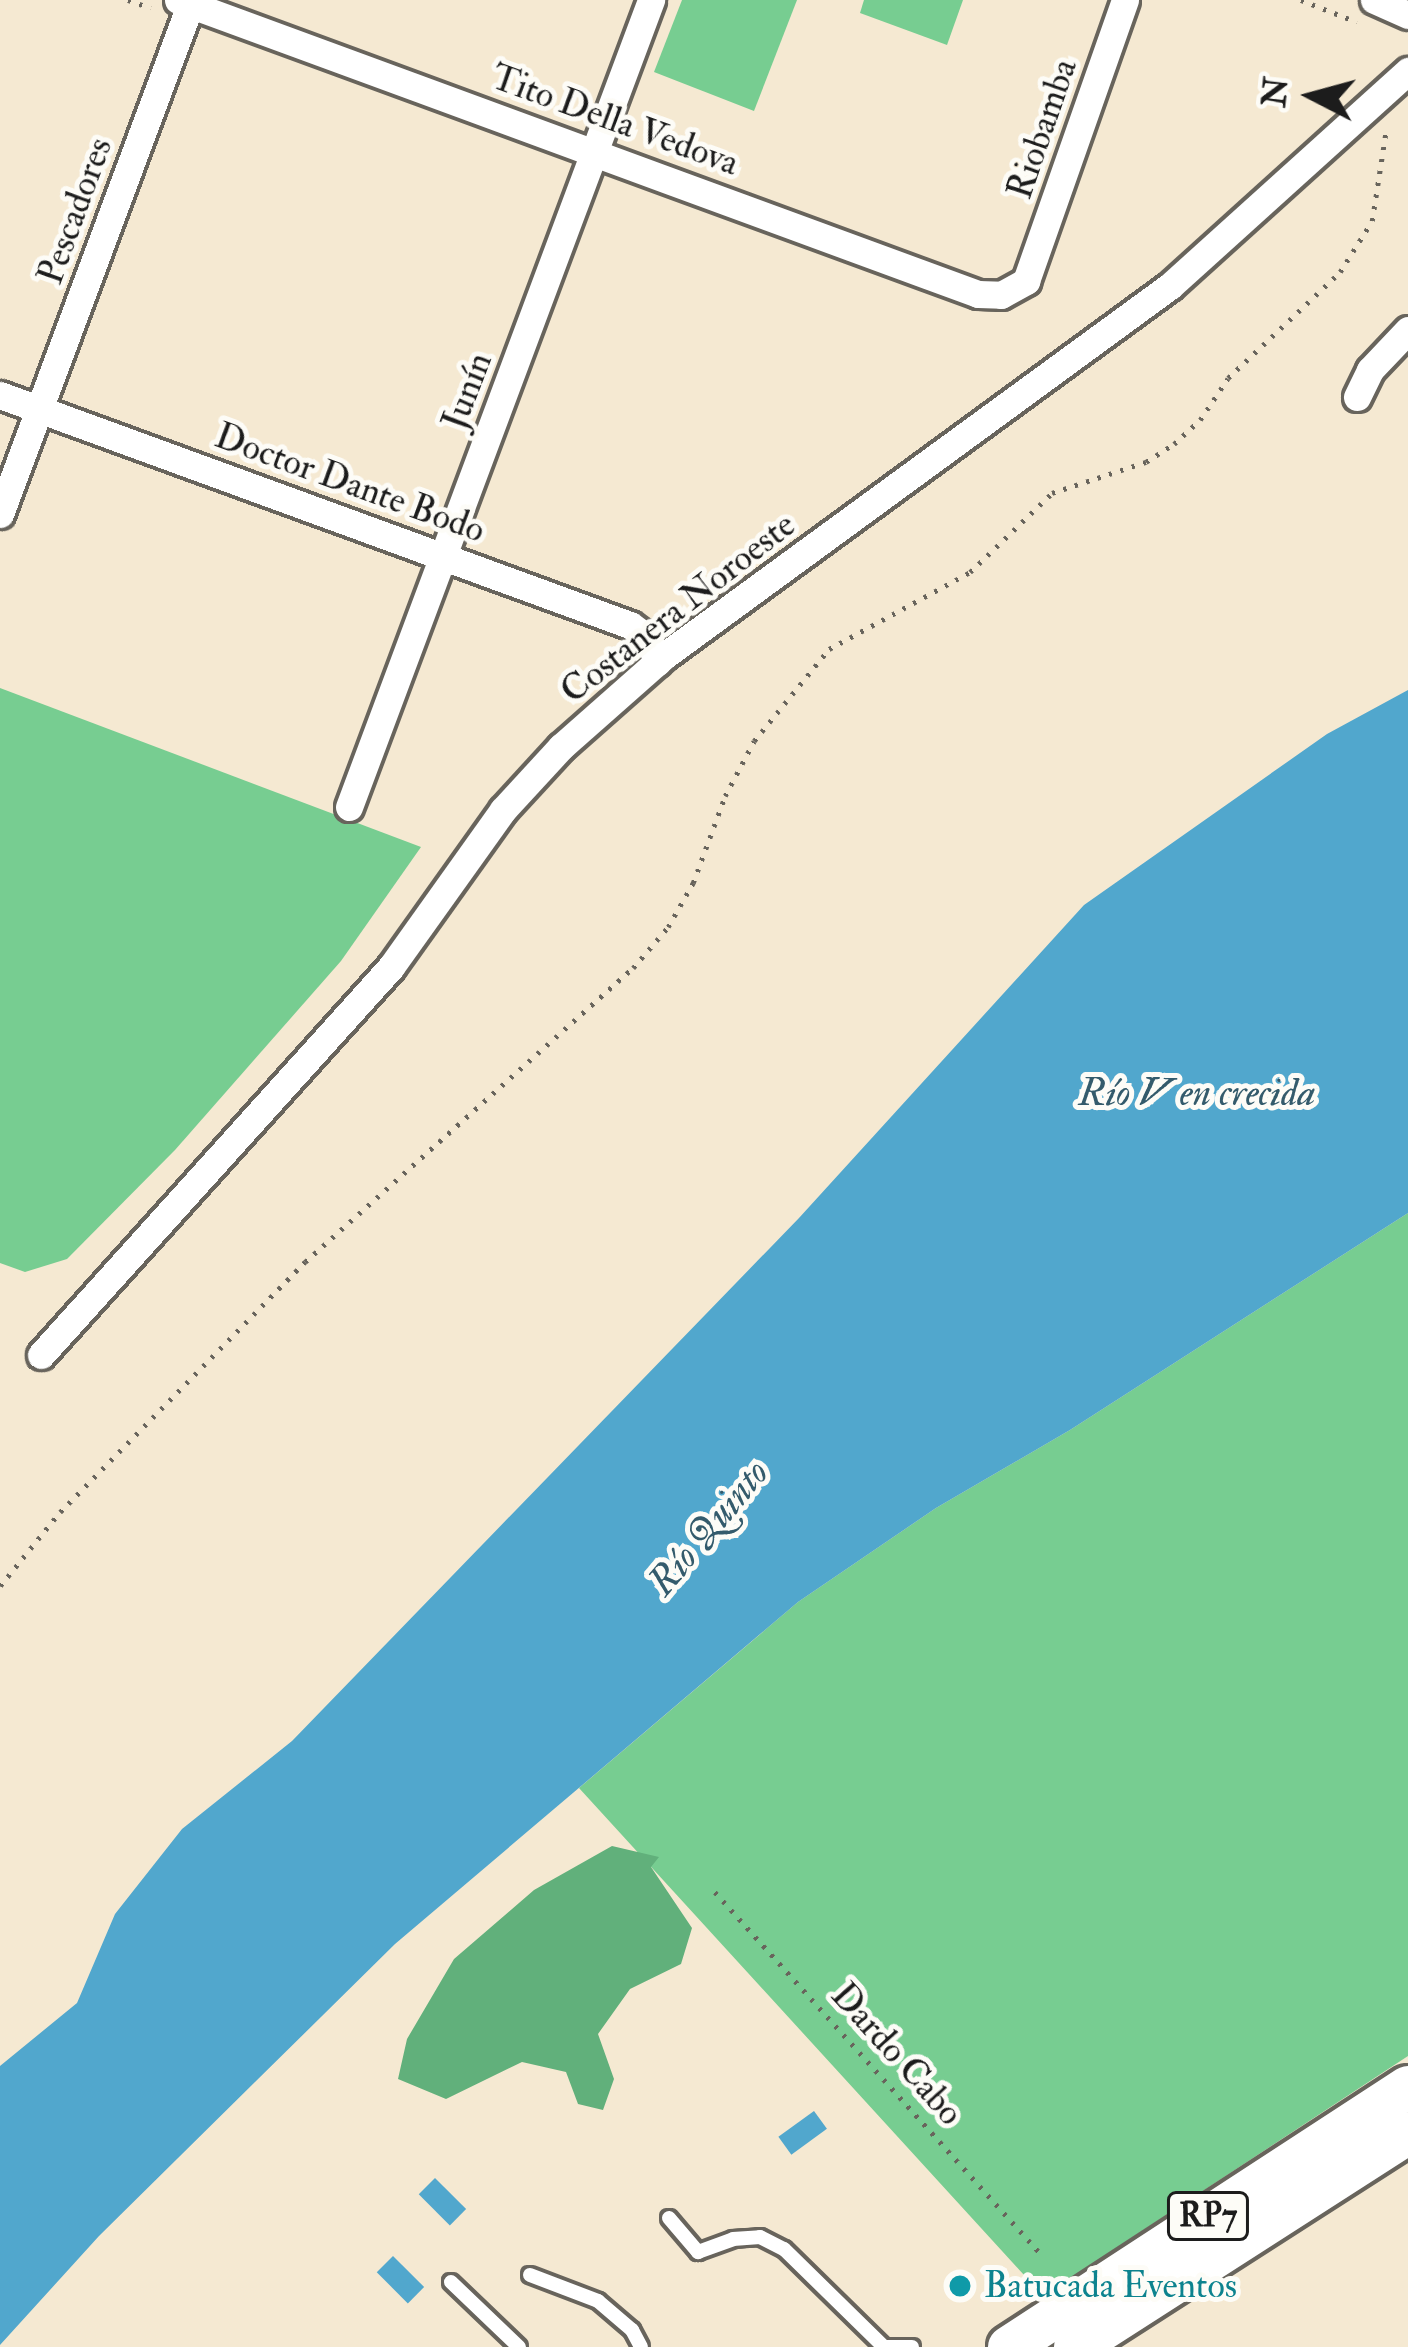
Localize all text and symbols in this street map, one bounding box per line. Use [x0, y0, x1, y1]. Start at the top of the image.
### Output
north arrow [1252, 36, 1372, 156]
street label: Riobamba [998, 53, 1086, 205]
street label: Tito Della Vedova [486, 55, 744, 185]
text: N [1254, 75, 1298, 109]
street label: Pescadores [29, 132, 121, 290]
street label: Junín [433, 346, 501, 436]
street label: Doctor Dante Bodo [209, 414, 491, 552]
street label: Costanera Noroeste [552, 503, 804, 713]
water label: Río V en crecida [1078, 1070, 1316, 1116]
water label: Río Quinto [639, 1451, 779, 1605]
street label: Dardo Cabo [822, 1974, 972, 2134]
road number: RP7 [1166, 2189, 1250, 2243]
place label: Batucada Eventos [984, 2264, 1237, 2308]
marker: Batucada Eventos [947, 2273, 973, 2299]

